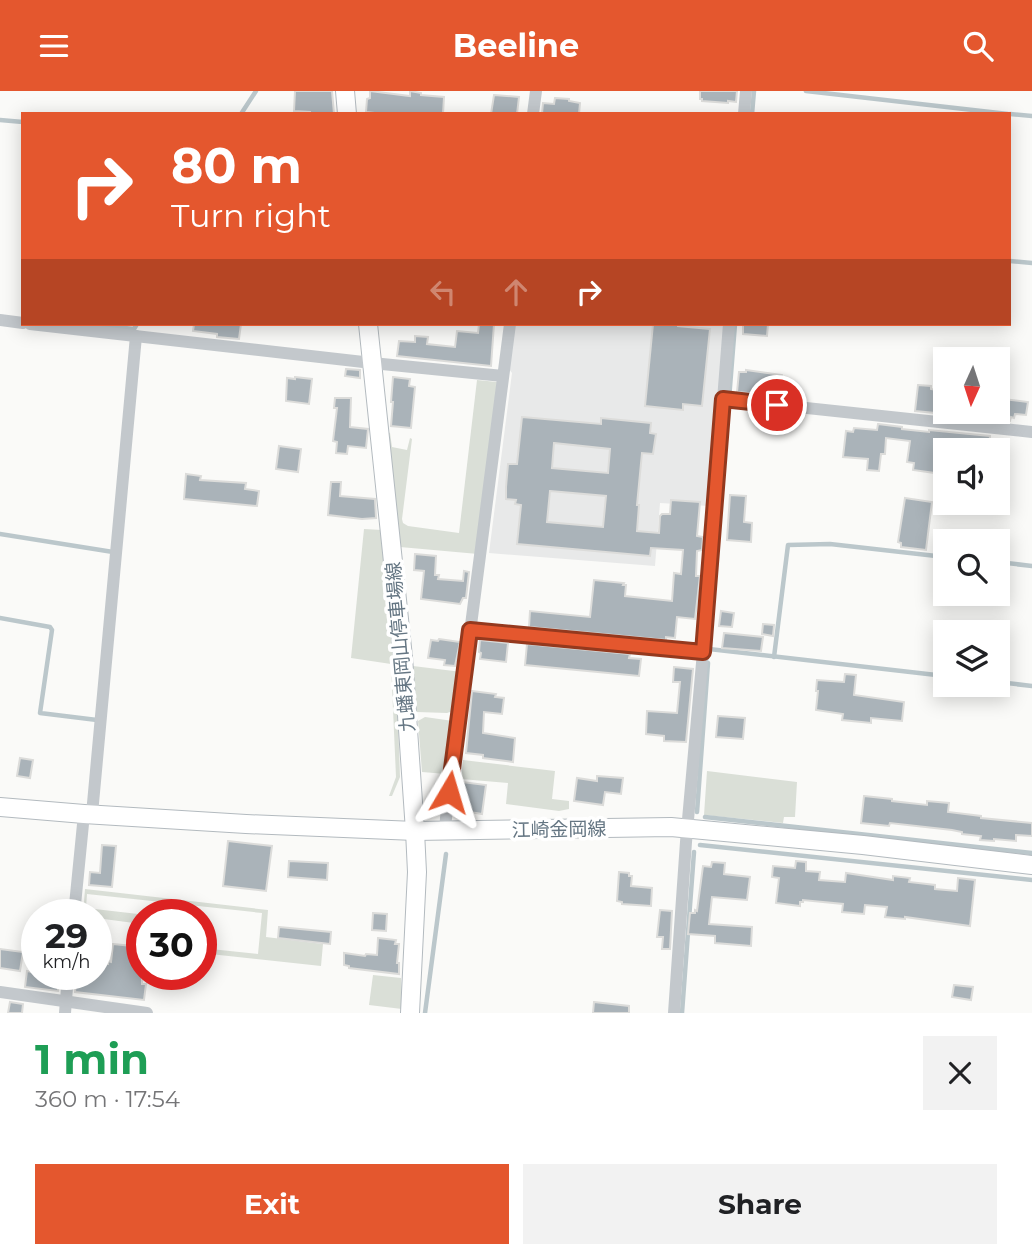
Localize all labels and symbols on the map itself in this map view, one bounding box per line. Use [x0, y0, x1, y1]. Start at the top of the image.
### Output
north arrow [933, 347, 1010, 423]
pin [747, 375, 807, 435]
street label: 九蟠東岡山停車場線 [382, 561, 419, 733]
position arrow [412, 755, 486, 829]
street label: 江崎金岡線 [511, 817, 607, 842]
speed limit sign: 30 [126, 899, 217, 990]

